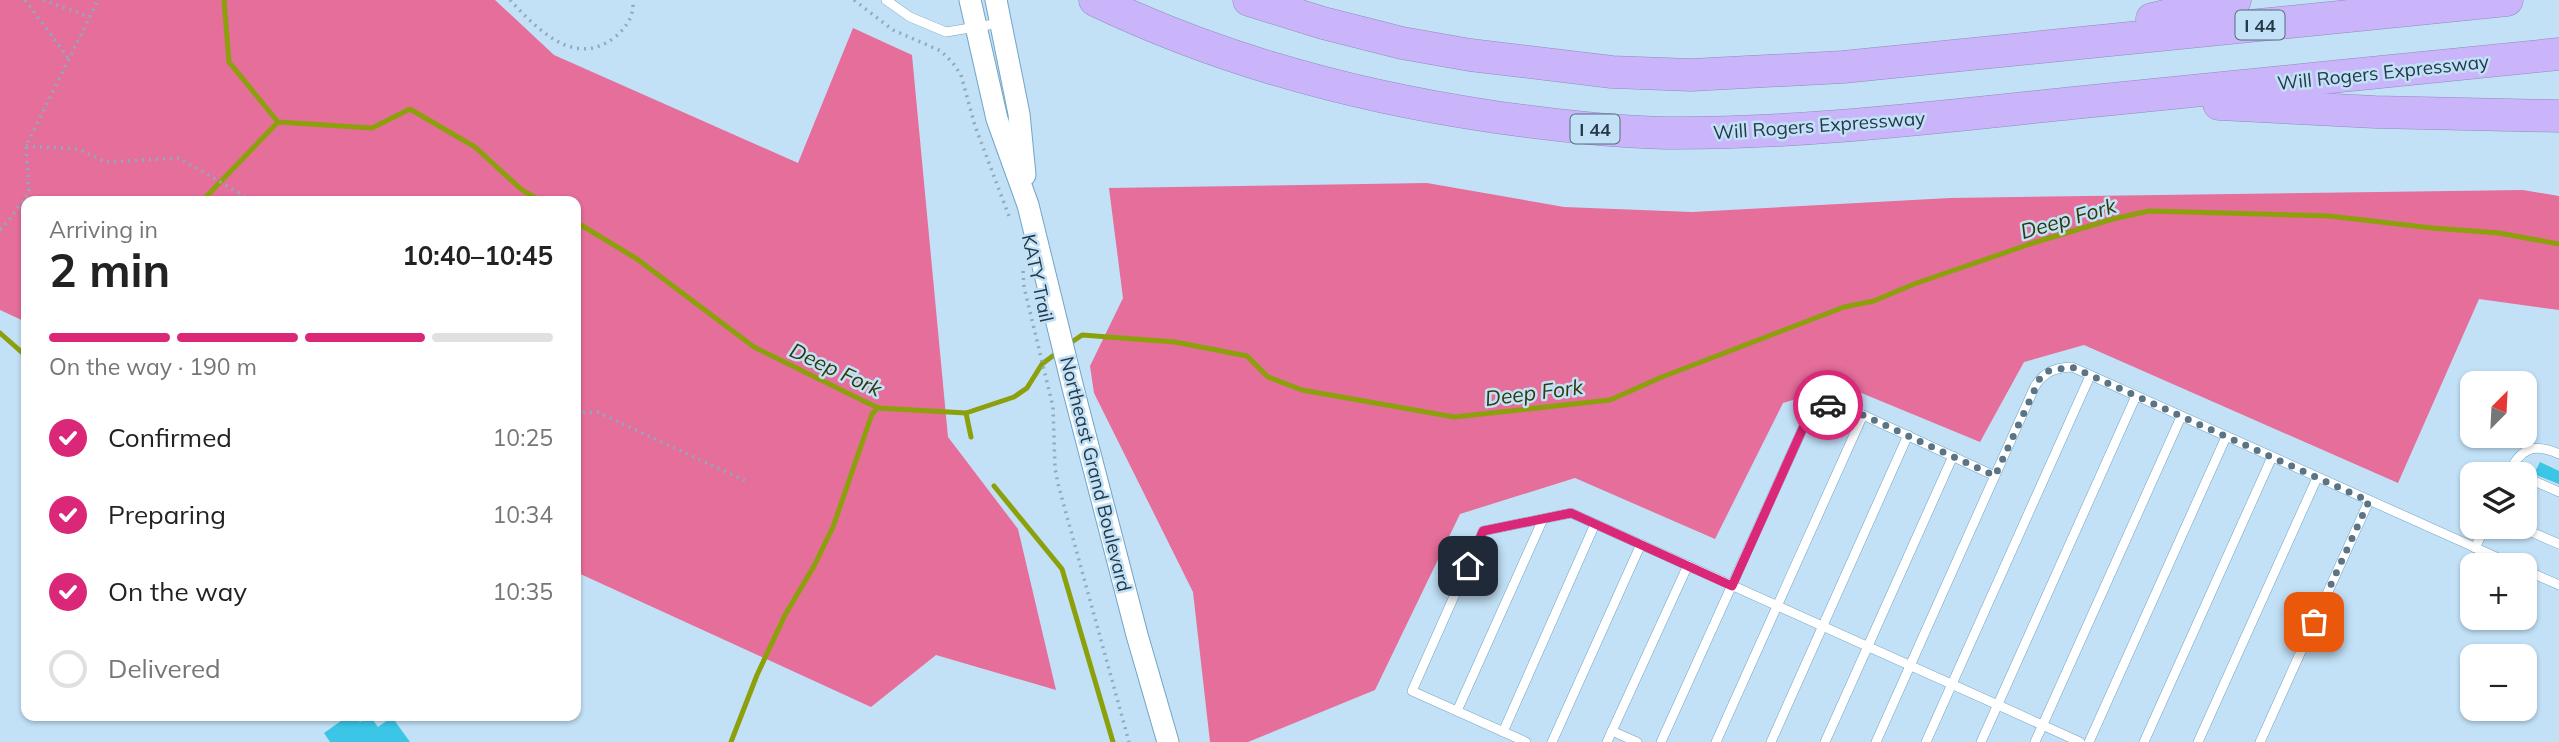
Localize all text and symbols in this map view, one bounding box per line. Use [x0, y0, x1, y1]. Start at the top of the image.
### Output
road number: I 44 [2236, 10, 2284, 40]
street label: Will Rogers Expressway [2276, 49, 2490, 95]
street label: Will Rogers Expressway [1712, 106, 1926, 144]
road number: I 44 [1570, 114, 1620, 144]
water label: Deep Fork [2017, 192, 2120, 244]
text: Arriving in [49, 215, 158, 244]
street label: KATY Trail [1017, 232, 1059, 324]
text: 10:40–10:45 [402, 239, 553, 272]
text: 2 min [49, 241, 170, 299]
water label: Deep Fork [786, 336, 887, 402]
text: On the way · 190 m [49, 352, 257, 381]
street label: Northeast Grand Boulevard [1055, 354, 1137, 594]
courier [1793, 370, 1863, 440]
north arrow [2460, 371, 2538, 448]
map controls [2460, 371, 2537, 721]
water label: Deep Fork [1484, 373, 1586, 411]
icon: car [1809, 386, 1847, 424]
icon: check [49, 419, 87, 457]
text: Confirmed [108, 421, 232, 454]
text: 10:25 [493, 423, 553, 452]
button: layers [2460, 462, 2537, 539]
icon: check [49, 496, 87, 534]
text: Preparing [108, 498, 226, 531]
text: 10:34 [493, 500, 553, 529]
pin [1438, 536, 1498, 596]
icon: home [1449, 547, 1487, 585]
button: + [2460, 553, 2537, 630]
icon: check [49, 573, 87, 611]
text: On the way [108, 575, 247, 608]
text: 10:35 [493, 577, 553, 606]
pin [2284, 592, 2344, 652]
icon: bag [2295, 603, 2333, 641]
button: − [2460, 644, 2537, 721]
text: Delivered [108, 652, 221, 685]

